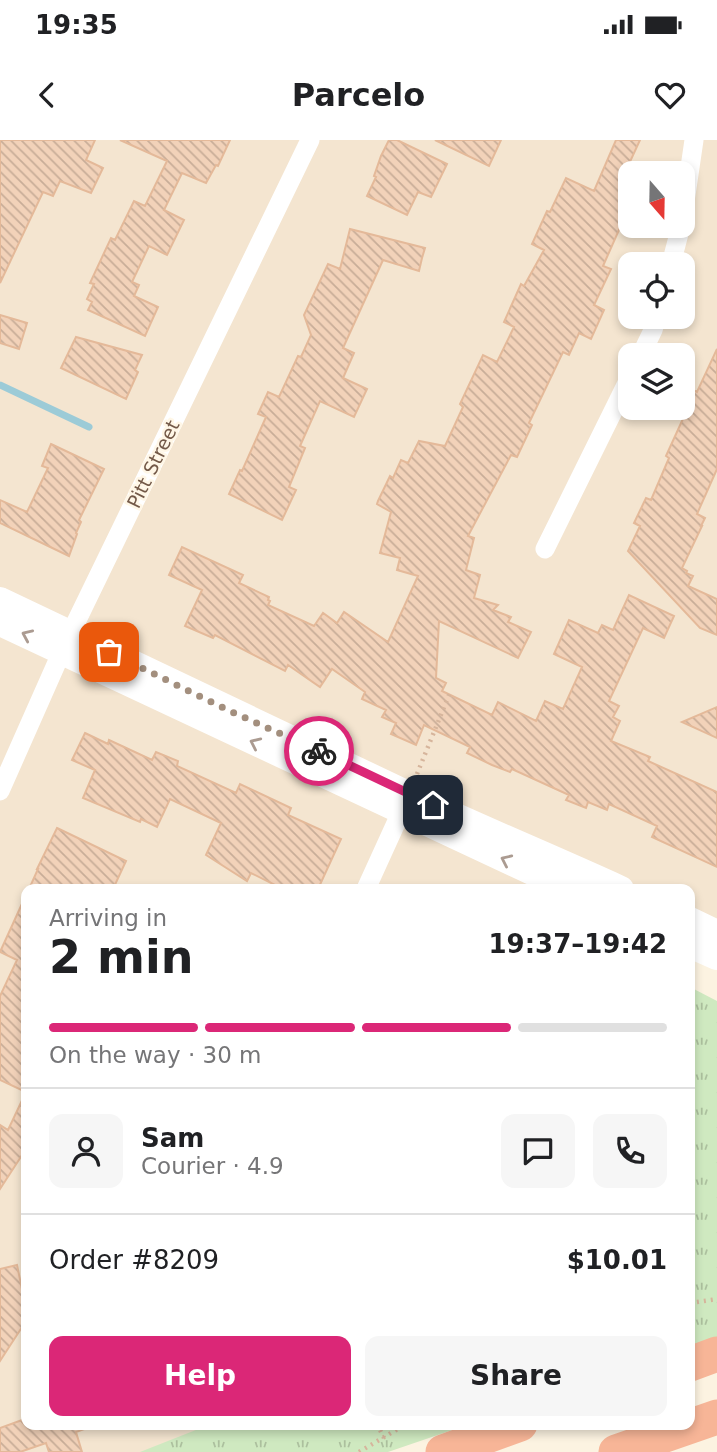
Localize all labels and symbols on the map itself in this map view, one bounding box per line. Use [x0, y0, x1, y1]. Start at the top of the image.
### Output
north arrow [618, 161, 695, 238]
street label: Pitt Street [122, 416, 184, 512]
pin [79, 622, 139, 682]
one-way arrow [22, 630, 34, 644]
courier [284, 716, 354, 786]
one-way arrow [250, 737, 262, 751]
pin [403, 775, 463, 835]
one-way arrow [500, 855, 513, 869]

